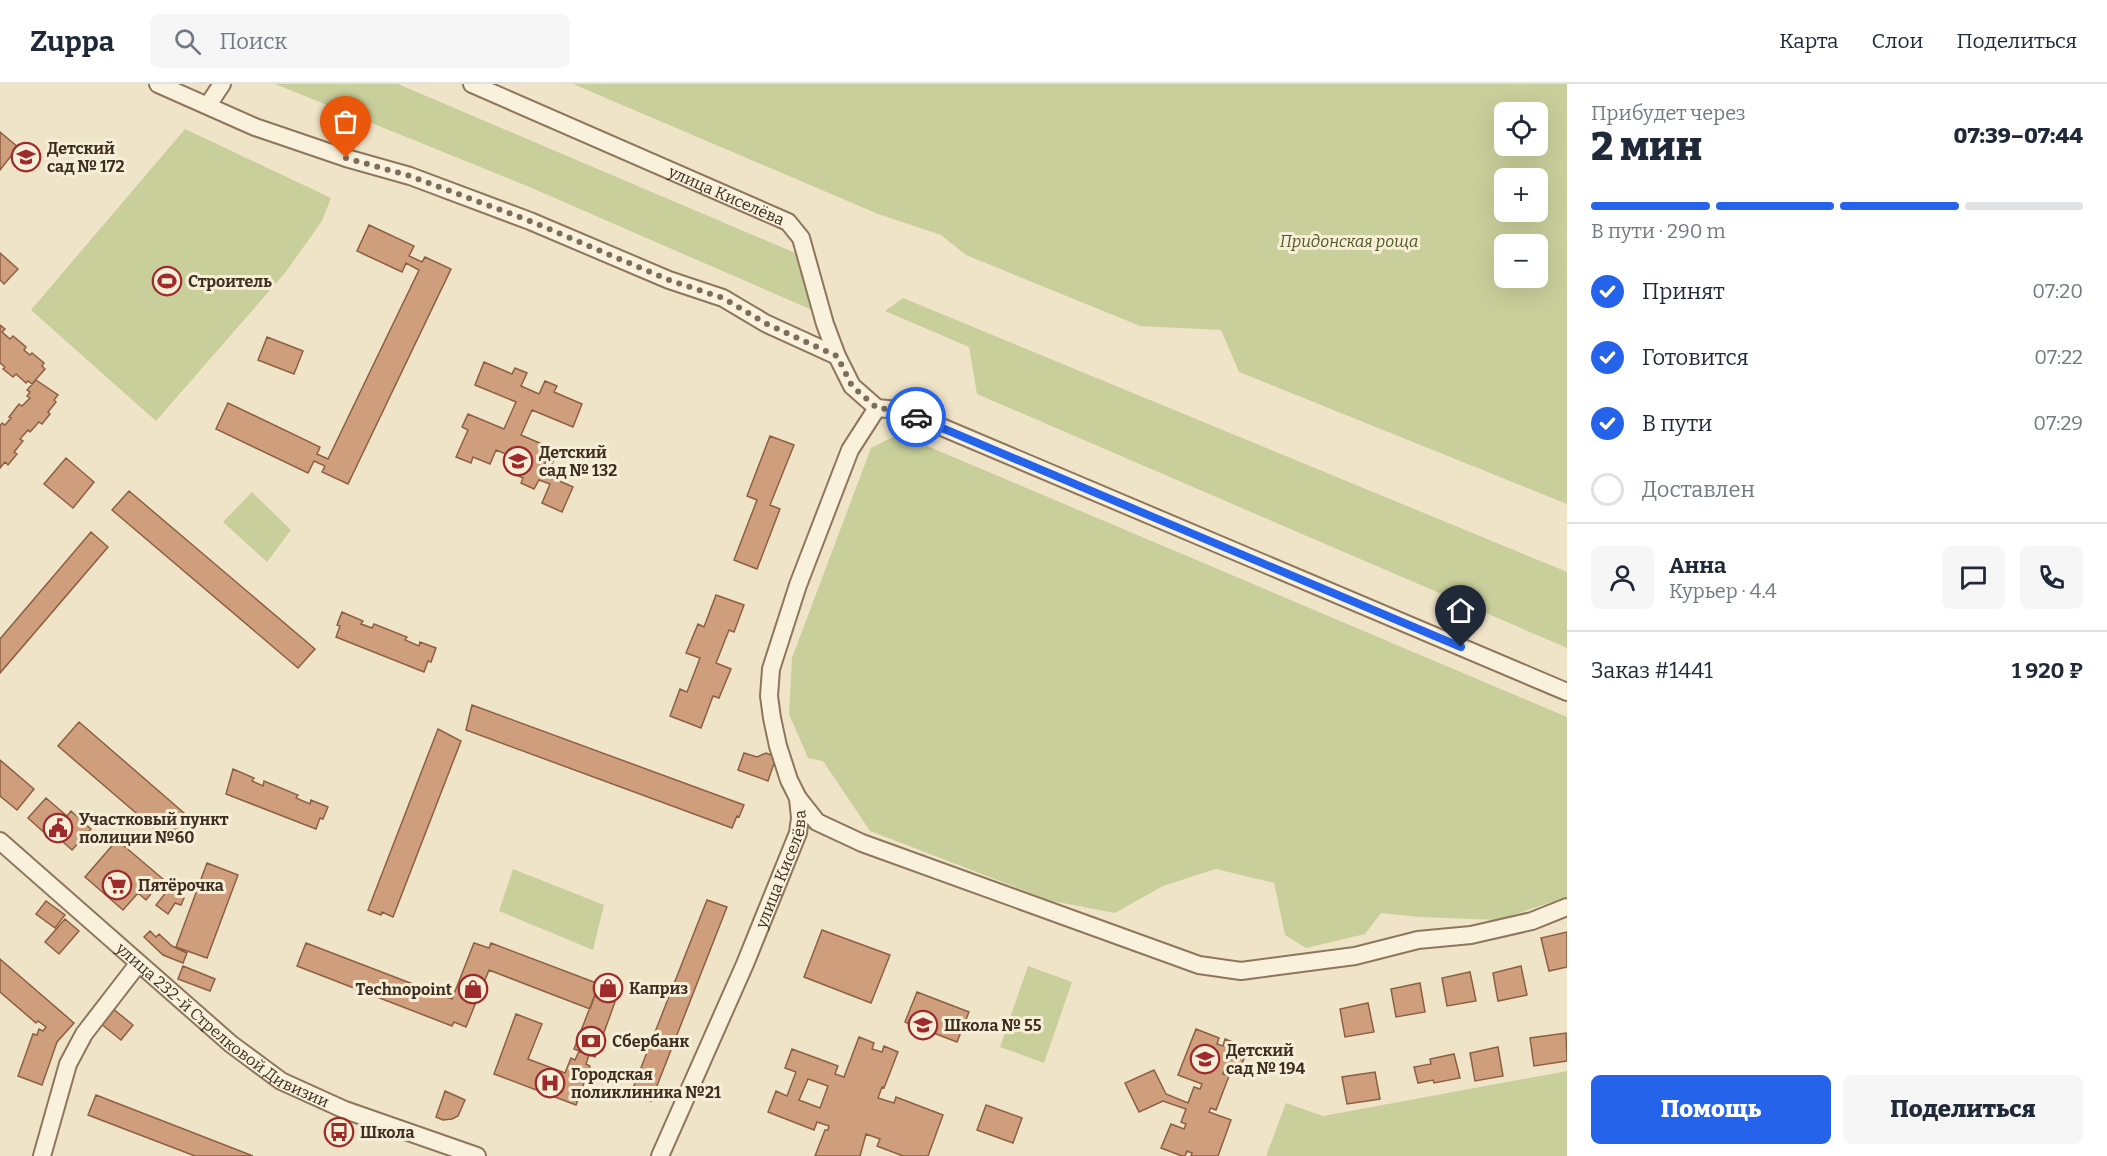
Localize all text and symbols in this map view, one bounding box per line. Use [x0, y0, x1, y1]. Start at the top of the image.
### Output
search box [150, 14, 570, 68]
text: Zuppa [30, 25, 114, 58]
icon: search [171, 25, 204, 58]
text: Поиск [219, 28, 287, 55]
text: Карта [1779, 28, 1838, 54]
text: Слои [1871, 28, 1923, 54]
text: Поделиться [1956, 28, 2077, 54]
pin [320, 96, 371, 158]
text: Прибудет через [1591, 101, 1746, 125]
map controls [1494, 102, 1548, 288]
button: locate [1494, 102, 1548, 156]
icon: bag [329, 105, 362, 138]
text: 07:39–07:44 [1954, 122, 2083, 149]
text: 2 мин [1591, 124, 1702, 170]
place label: Детский сад № 172 [47, 139, 124, 176]
school or university icon: Детский сад № 172 [10, 141, 42, 173]
street label: улица Киселёва [665, 161, 788, 229]
button: + [1494, 168, 1548, 222]
text: В пути · 290 m [1591, 219, 1726, 243]
park label: Придонская роща [1280, 232, 1418, 251]
button: − [1494, 234, 1548, 288]
sports icon: Строитель [151, 265, 183, 297]
place label: Строитель [188, 272, 272, 291]
icon: check [1591, 275, 1624, 308]
text: Принят [1642, 278, 1725, 305]
text: 07:20 [2032, 279, 2083, 303]
icon: check [1591, 341, 1624, 374]
text: Готовится [1642, 344, 1749, 371]
text: 07:22 [2034, 345, 2083, 369]
courier [886, 387, 946, 447]
icon: car [900, 401, 933, 434]
icon: check [1591, 407, 1624, 440]
text: В пути [1642, 410, 1712, 437]
text: 07:29 [2033, 411, 2083, 435]
place label: Детский сад № 132 [539, 443, 617, 480]
school or university icon: Детский сад № 132 [502, 445, 534, 477]
text: Доставлен [1642, 476, 1755, 503]
button: person [1591, 546, 1654, 609]
button: chat [1942, 546, 2005, 609]
button: phone [2020, 546, 2083, 609]
text: Анна [1669, 552, 1726, 579]
text: Курьер · 4.4 [1669, 579, 1777, 603]
pin [1435, 585, 1486, 647]
icon: home [1444, 594, 1477, 627]
text: Заказ #1441 [1591, 657, 1713, 684]
text: 1 920 ₽ [2012, 657, 2083, 684]
street label: улица Киселёва [751, 809, 810, 932]
place label: Участковый пункт полиции №60 [79, 810, 229, 847]
public building icon: Участковый пункт полиции №60 [42, 812, 74, 844]
supermarket icon: Пятёрочка [101, 869, 133, 901]
place label: Пятёрочка [138, 876, 224, 895]
street label: улица 232-й Стрелковой Дивизии [112, 938, 332, 1111]
shop icon: Каприз [592, 972, 624, 1004]
shop icon: Technopoint [457, 973, 489, 1005]
place label: Каприз [629, 979, 688, 998]
place label: Technopoint [356, 980, 453, 999]
school or university icon: Школа № 55 [907, 1009, 939, 1041]
place label: Школа № 55 [944, 1016, 1042, 1035]
bank icon: Сбербанк [575, 1025, 607, 1057]
place label: Сбербанк [612, 1032, 689, 1051]
place label: Детский сад № 194 [1226, 1041, 1305, 1078]
school or university icon: Детский сад № 194 [1189, 1043, 1221, 1075]
place label: Городская поликлиника №21 [571, 1065, 721, 1102]
hospital icon: Городская поликлиника №21 [534, 1067, 566, 1099]
button: Помощь [1591, 1075, 1831, 1144]
button: Поделиться [1843, 1075, 2083, 1144]
bus stop icon: Школа [323, 1116, 355, 1148]
place label: Школа [360, 1123, 414, 1142]

